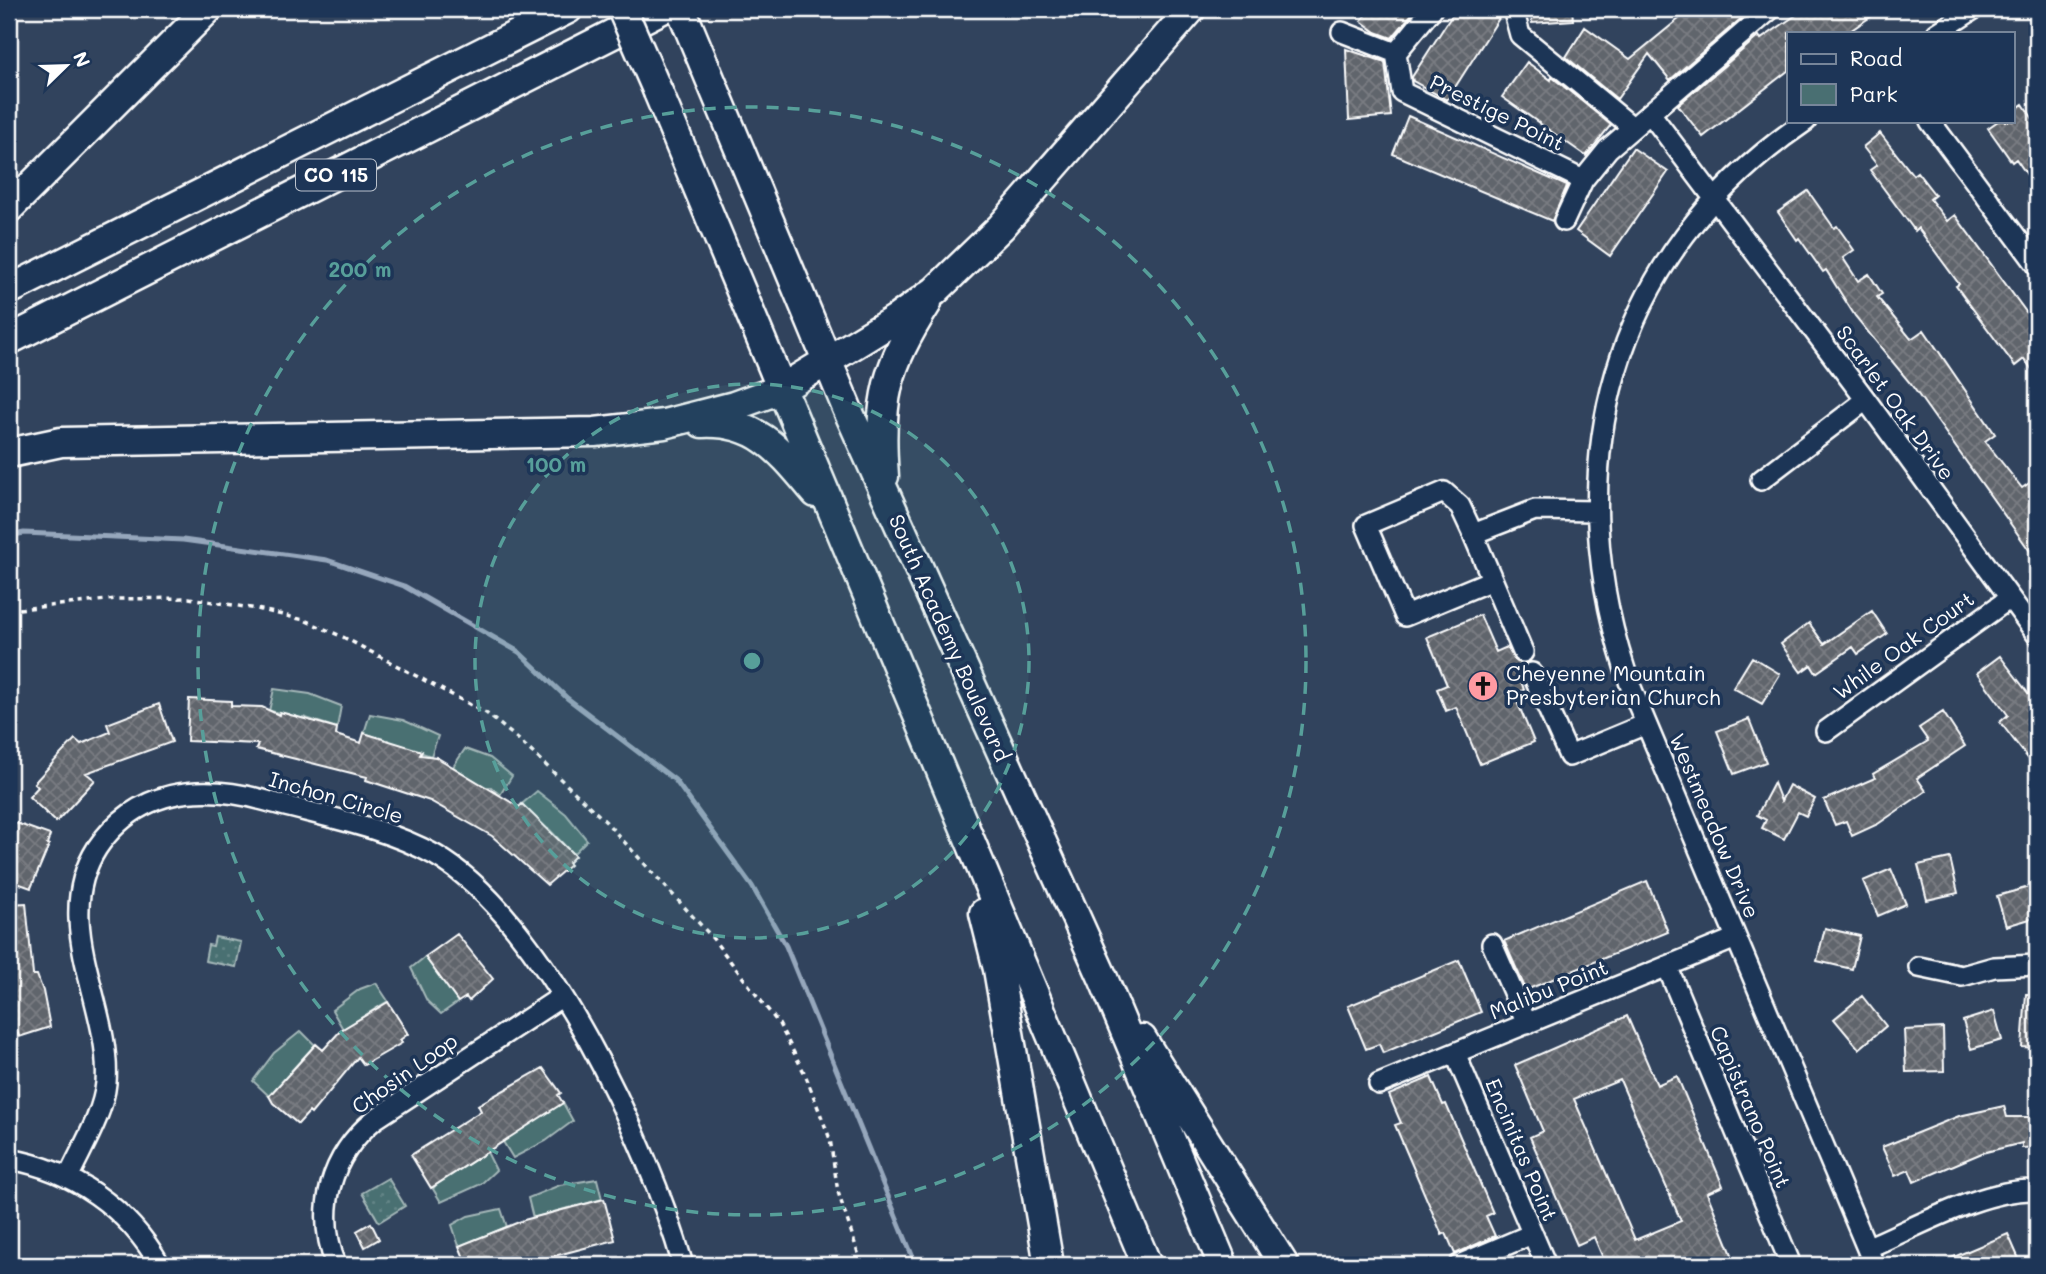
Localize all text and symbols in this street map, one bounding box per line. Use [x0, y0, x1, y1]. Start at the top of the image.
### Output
north arrow [32, 32, 102, 102]
legend [1787, 32, 2014, 122]
text: Road [1850, 44, 1902, 71]
text: N [68, 48, 96, 71]
street label: Prestige Point [1426, 67, 1570, 156]
text: Park [1850, 80, 1898, 107]
road number: CO 115 [296, 160, 376, 190]
text: 200 m [329, 255, 391, 282]
street label: Scarlet Oak Drive [1831, 319, 1962, 485]
text: 100 m [526, 450, 586, 477]
street label: South Academy Boulevard [884, 510, 1017, 765]
street label: While Oak Court [1827, 584, 1979, 705]
centre of rings [740, 649, 764, 673]
place label: Cheyenne Mountain Presbyterian Church [1506, 659, 1721, 710]
church icon: Cheyenne Mountain Presbyterian Church [1466, 669, 1500, 703]
street label: Westmeadow Drive [1664, 729, 1766, 922]
street label: Inchon Circle [266, 765, 407, 829]
street label: Malibu Point [1485, 953, 1612, 1025]
street label: Capistrano Point [1705, 1021, 1798, 1192]
street label: Chosin Loop [346, 1026, 462, 1119]
street label: Encinitas Point [1480, 1074, 1565, 1225]

